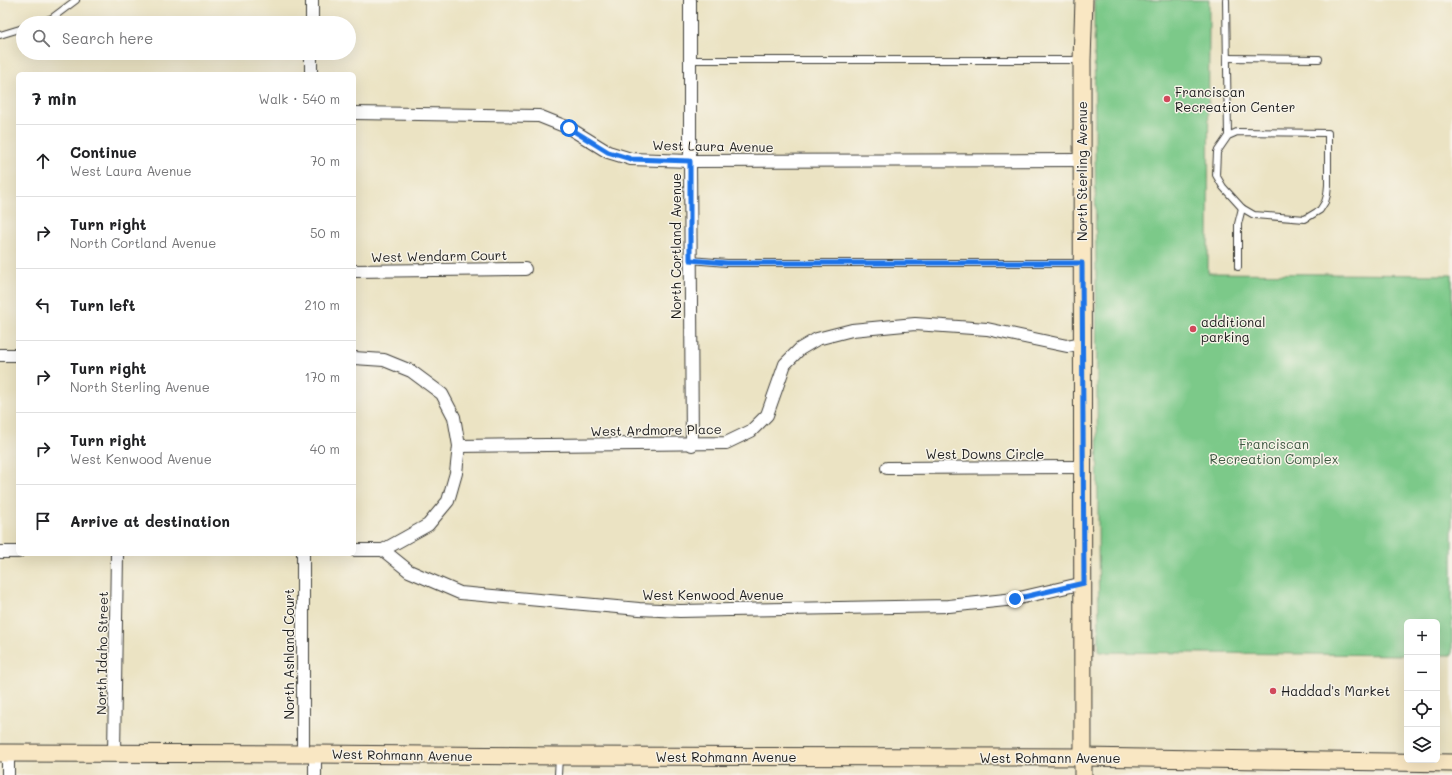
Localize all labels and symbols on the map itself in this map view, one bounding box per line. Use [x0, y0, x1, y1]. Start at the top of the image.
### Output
place label: Franciscan Recreation Center [1175, 83, 1295, 115]
marker: Franciscan Recreation Center [1162, 94, 1172, 104]
street label: North Sterling Avenue [1073, 101, 1090, 241]
route start [560, 119, 578, 137]
street label: West Laura Avenue [652, 136, 774, 155]
street label: North Cortland Avenue [667, 173, 684, 319]
street label: West Wendarm Court [371, 246, 507, 265]
place label: additional parking [1201, 313, 1266, 345]
marker: additional parking [1188, 324, 1198, 334]
street label: West Ardmore Place [590, 420, 722, 439]
park label: Franciscan Recreation Complex [1210, 435, 1339, 467]
street label: West Downs Circle [926, 445, 1044, 462]
street label: West Kenwood Avenue [642, 586, 784, 603]
street label: North Ashland Court [280, 588, 297, 720]
route end [1006, 590, 1024, 608]
street label: North Idaho Street [92, 591, 111, 715]
place label: Haddad's Market [1281, 682, 1390, 699]
marker: Haddad's Market [1268, 686, 1278, 696]
street label: West Rohmann Avenue [331, 745, 473, 764]
street label: West Rohmann Avenue [655, 748, 797, 765]
street label: West Rohmann Avenue [979, 749, 1121, 766]

